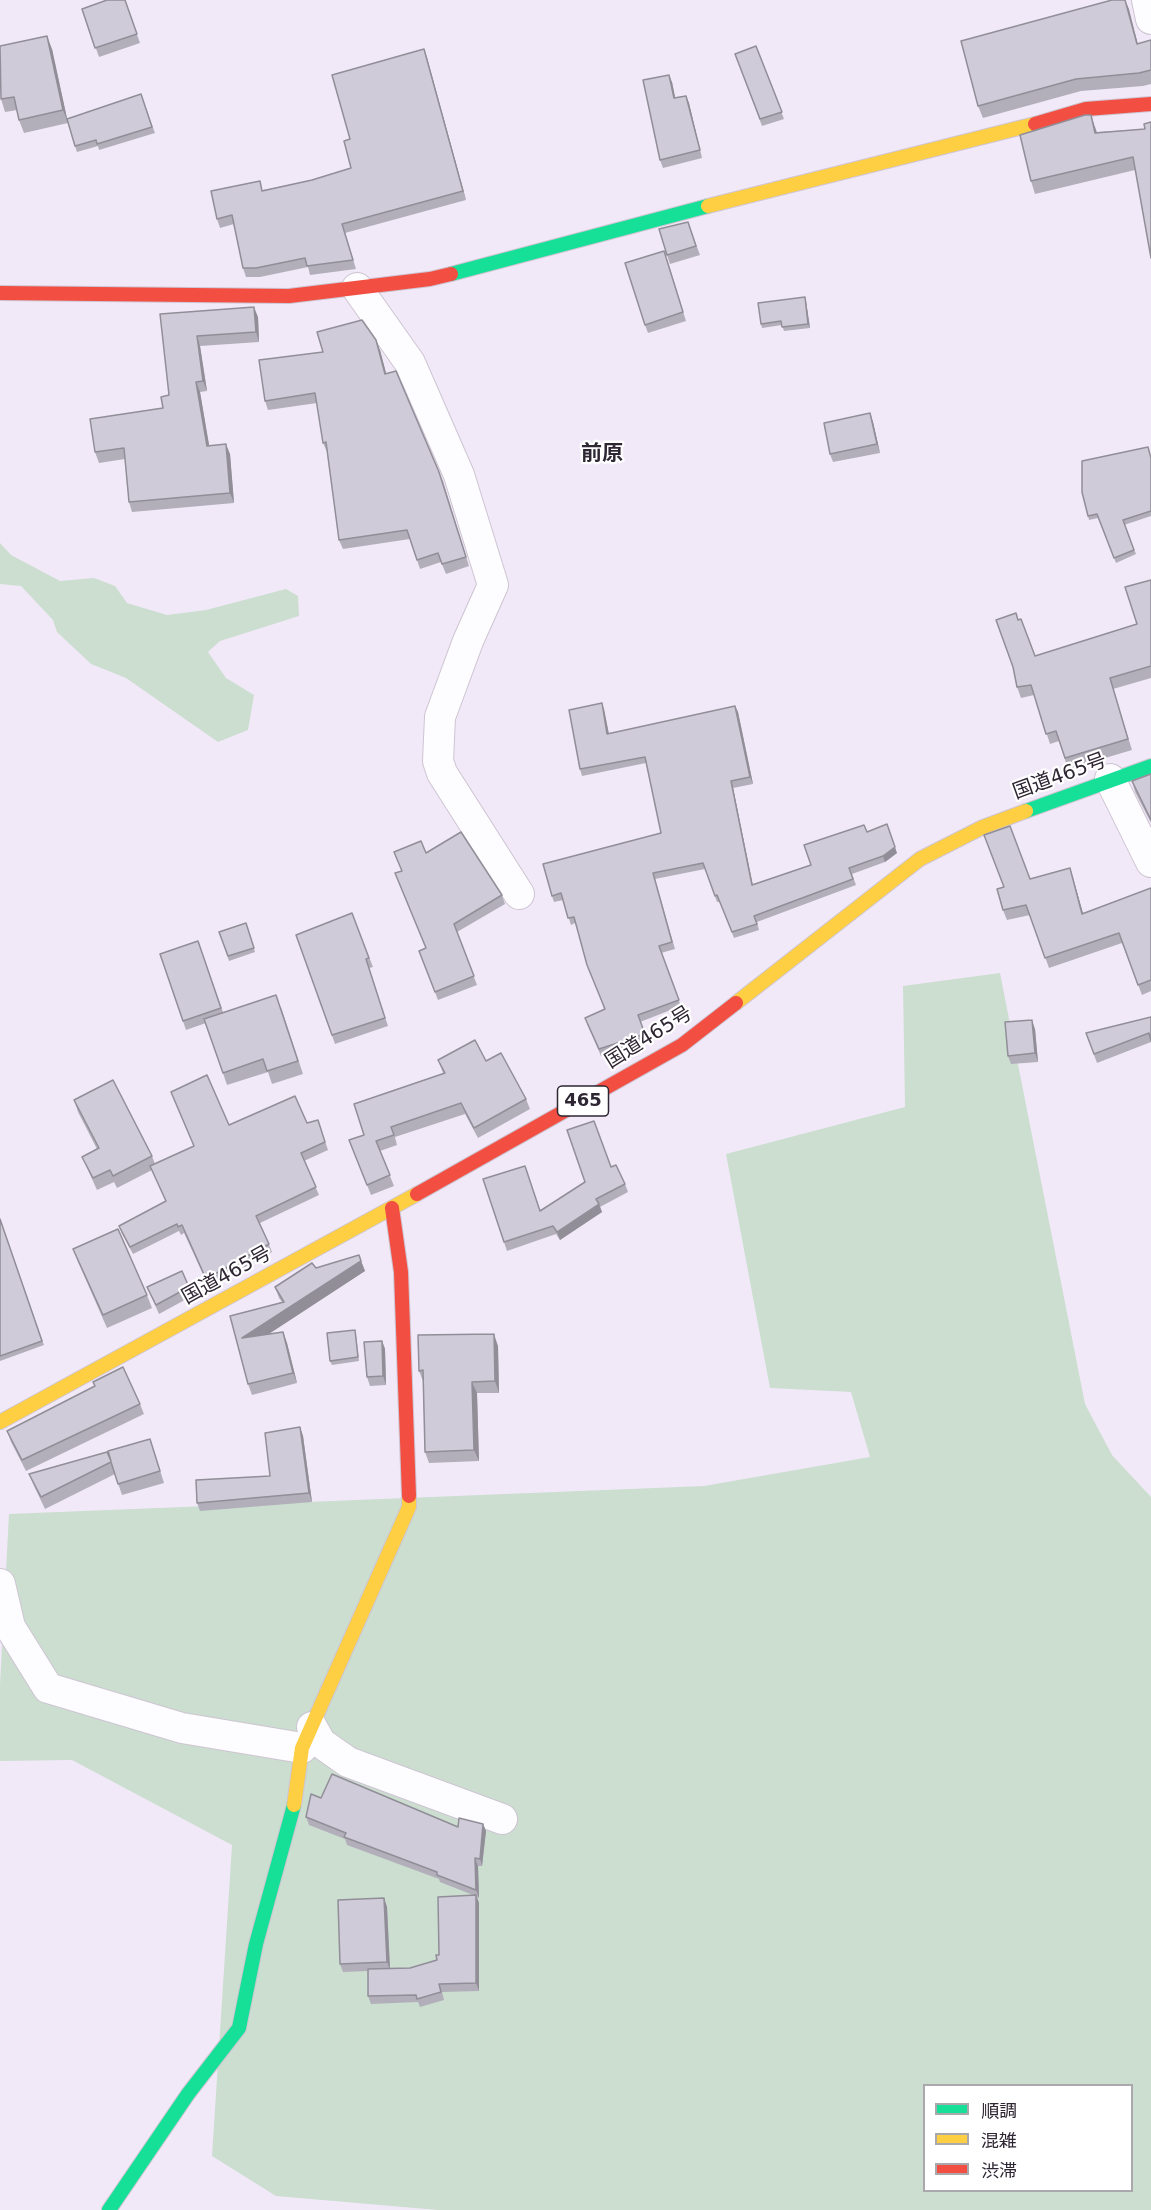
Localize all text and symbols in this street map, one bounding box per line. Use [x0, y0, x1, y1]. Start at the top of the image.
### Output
district label: 前原 [581, 442, 623, 468]
street label: 国道465号 [1010, 749, 1110, 805]
street label: 国道465号 [601, 1002, 697, 1074]
road number: 465 [558, 1086, 608, 1116]
street label: 国道465号 [178, 1242, 276, 1310]
legend [923, 2084, 1133, 2192]
text: 順調 [981, 2100, 1017, 2121]
text: 混雑 [981, 2130, 1017, 2151]
text: 渋滞 [981, 2160, 1017, 2181]

